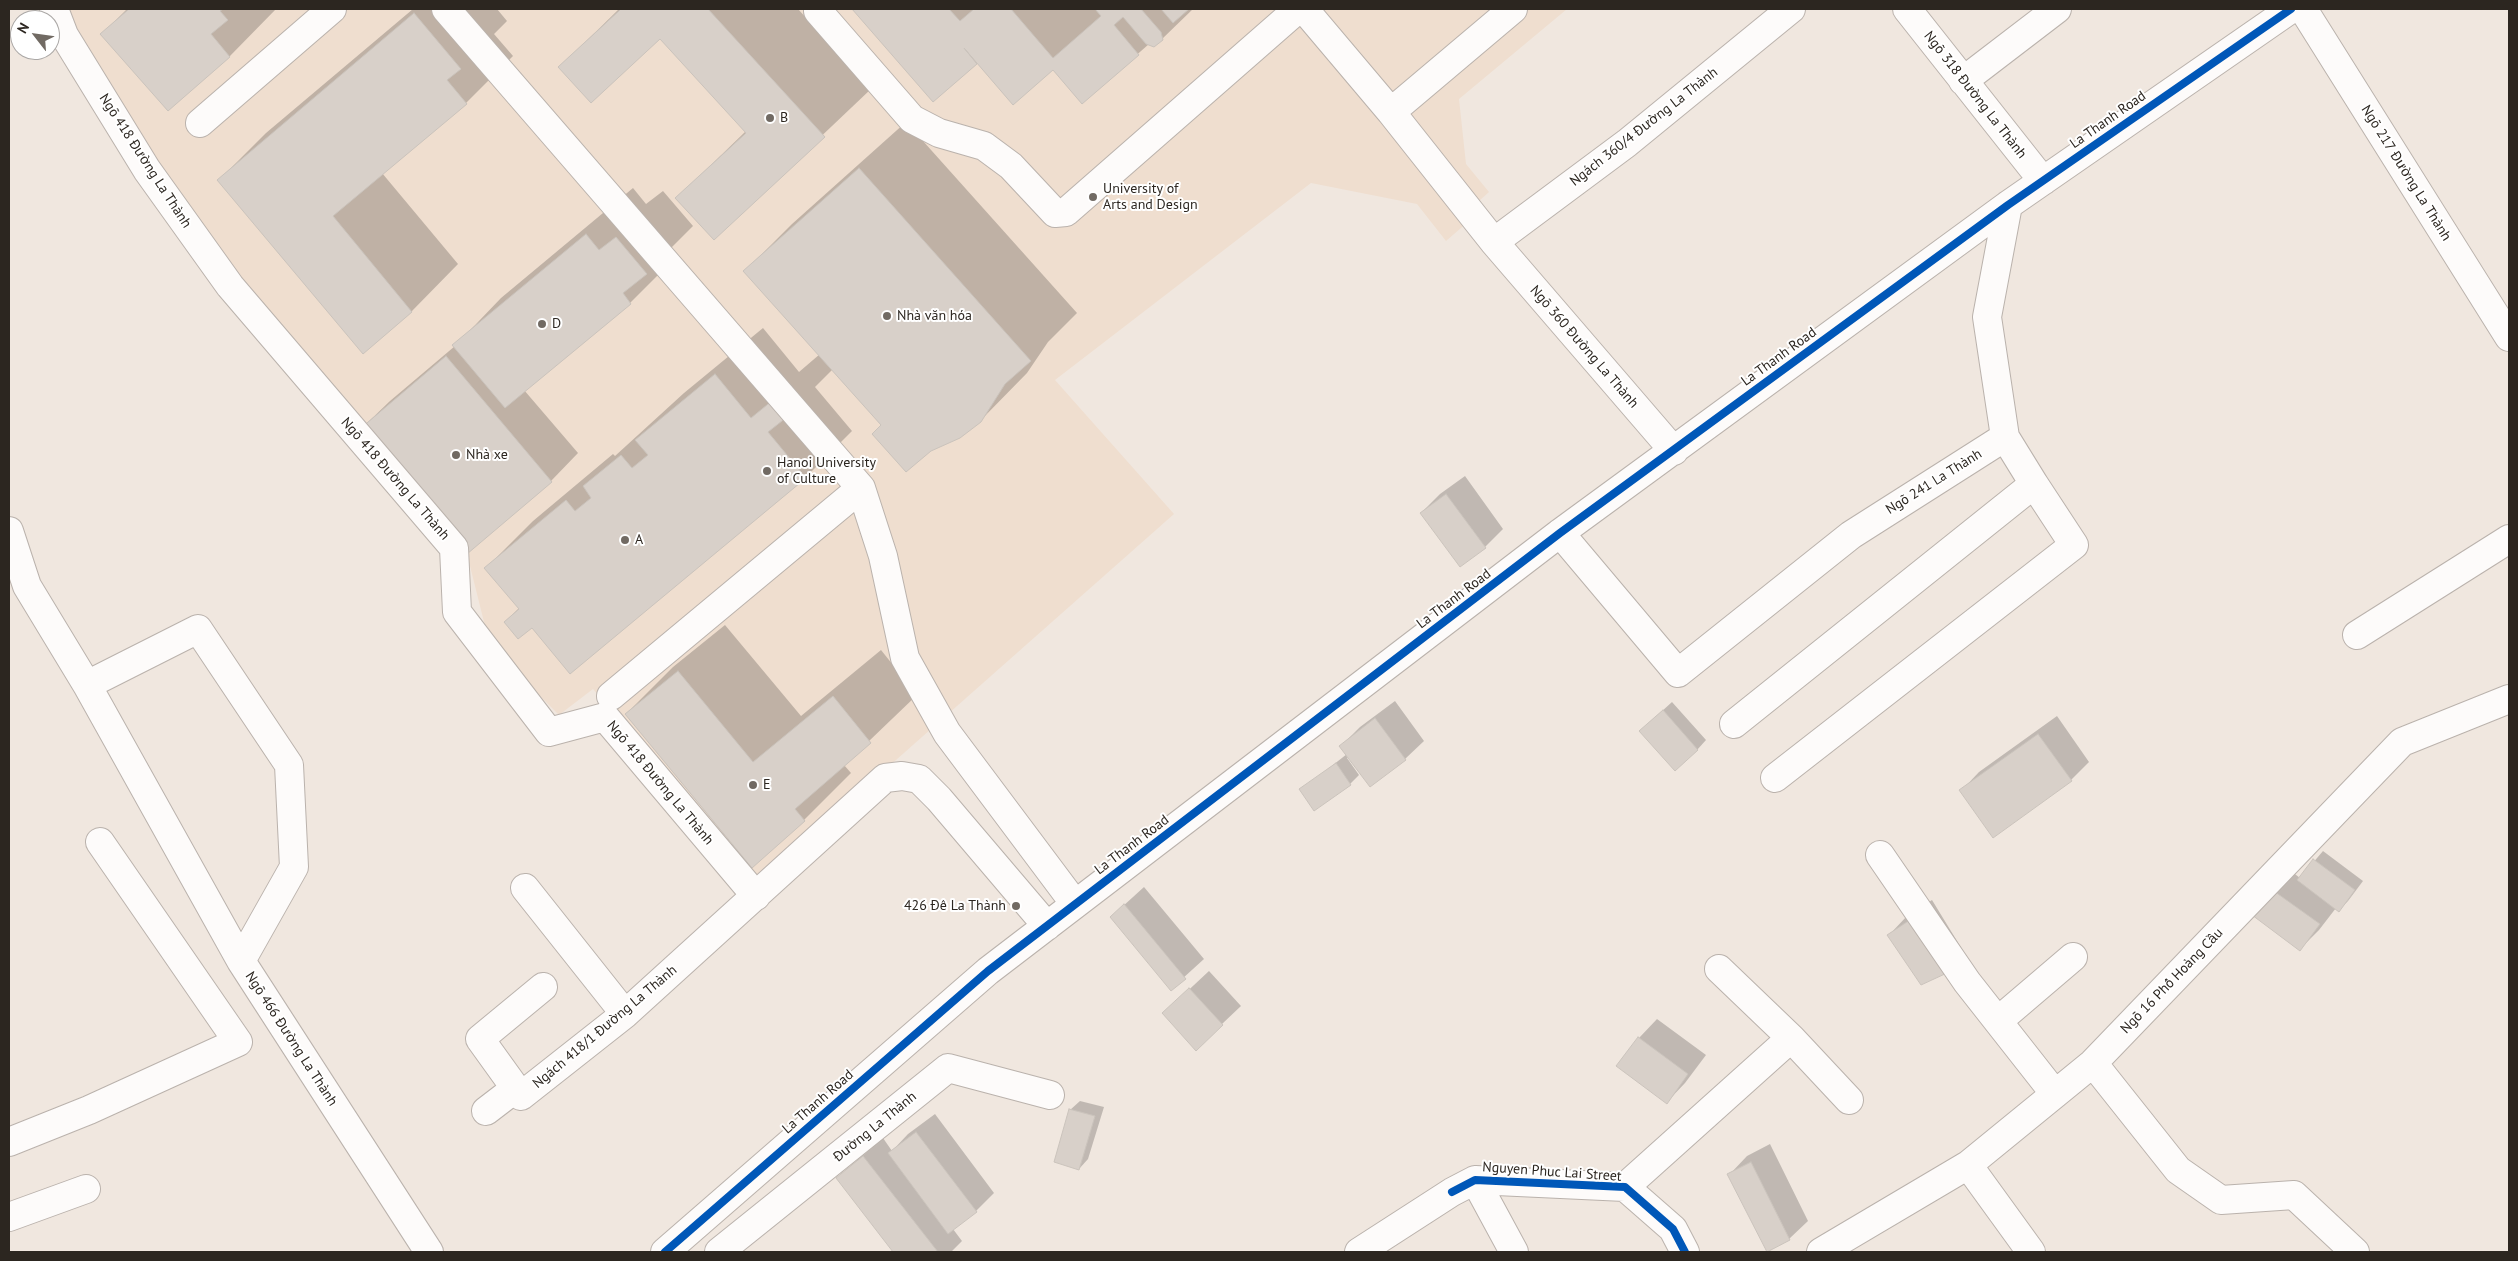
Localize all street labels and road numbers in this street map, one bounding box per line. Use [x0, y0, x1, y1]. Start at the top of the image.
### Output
street label: Ngõ 318 Đường La Thành [1920, 28, 2030, 162]
street label: Ngách 360/4 Đường La Thành [1567, 64, 1721, 190]
street label: La Thanh Road [2067, 88, 2149, 152]
street label: Ngõ 418 Đường La Thành [95, 91, 195, 231]
street label: Ngõ 217 Đường La Thành [2357, 102, 2455, 244]
street label: Ngõ 360 Đường La Thành [1526, 282, 1642, 412]
street label: La Thanh Road [1738, 324, 1820, 390]
street label: Ngõ 418 Đường La Thành [337, 414, 453, 544]
street label: Ngõ 241 La Thành [1883, 446, 1985, 518]
street label: La Thanh Road [1414, 566, 1494, 632]
street label: Ngõ 418 Đường La Thành [603, 718, 717, 848]
street label: La Thanh Road [1092, 812, 1172, 878]
street label: Ngõ 16 Phố Hoàng Cầu [2117, 925, 2227, 1037]
street label: Ngách 418/1 Đường La Thành [530, 962, 680, 1092]
street label: Ngõ 466 Đường La Thành [241, 969, 341, 1109]
street label: La Thanh Road [779, 1067, 857, 1137]
street label: Đường La Thành [830, 1088, 920, 1166]
street label: Nguyen Phuc Lai Street [1482, 1159, 1622, 1185]

